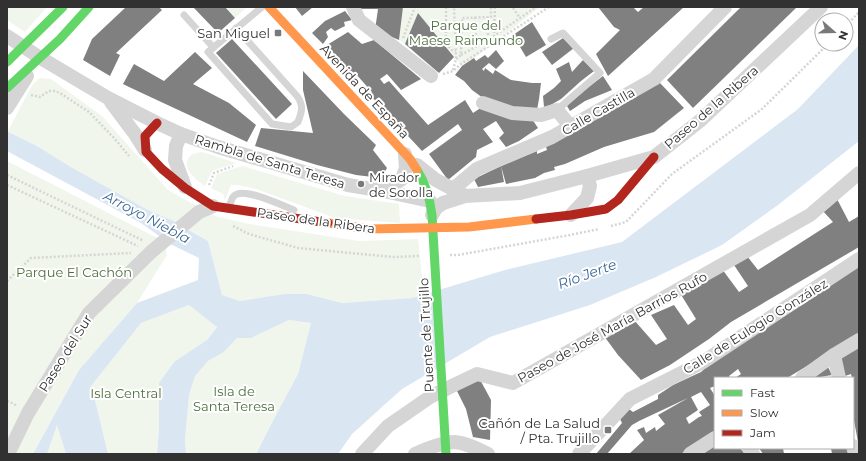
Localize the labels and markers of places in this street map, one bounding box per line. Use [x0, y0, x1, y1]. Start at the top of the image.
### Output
place label: San Miguel [197, 25, 270, 41]
marker: San Miguel [273, 28, 283, 38]
place label: Mirador de Sorolla [369, 169, 433, 200]
marker: Mirador de Sorolla [356, 179, 366, 189]
place label: Cañón de La Salud / Pta. Trujillo [479, 415, 600, 446]
marker: Cañón de La Salud / Pta. Trujillo [603, 425, 613, 435]

